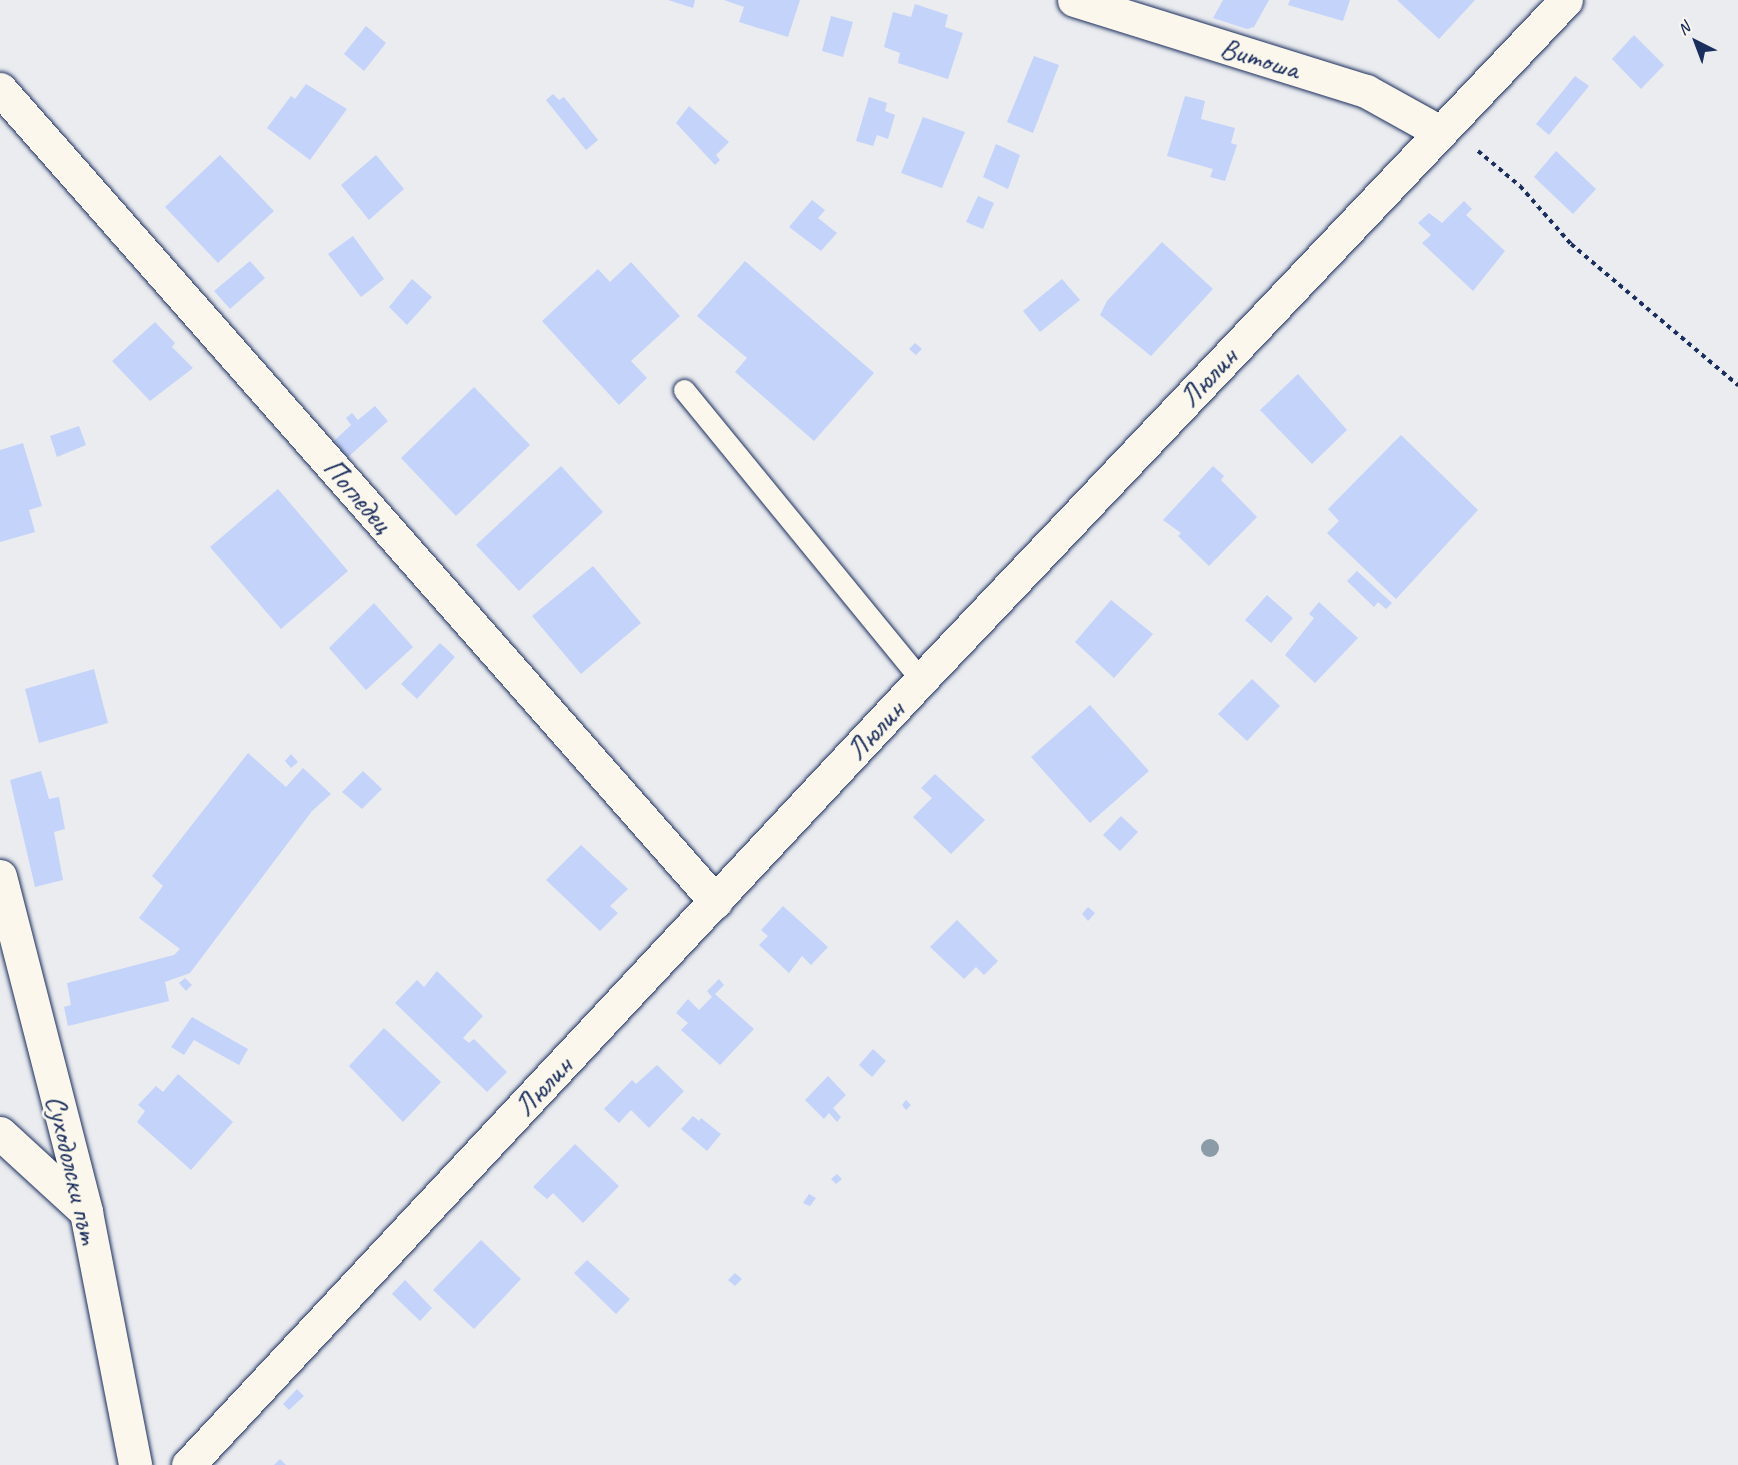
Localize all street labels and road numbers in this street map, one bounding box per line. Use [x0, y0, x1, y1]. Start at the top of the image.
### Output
street label: Витоша [1216, 29, 1304, 87]
street label: Люлин [1171, 339, 1245, 415]
street label: Погледец [316, 450, 400, 540]
street label: Люлин [838, 692, 912, 768]
street label: Люлин [506, 1048, 580, 1124]
street label: Суходолски път [38, 1091, 108, 1247]

